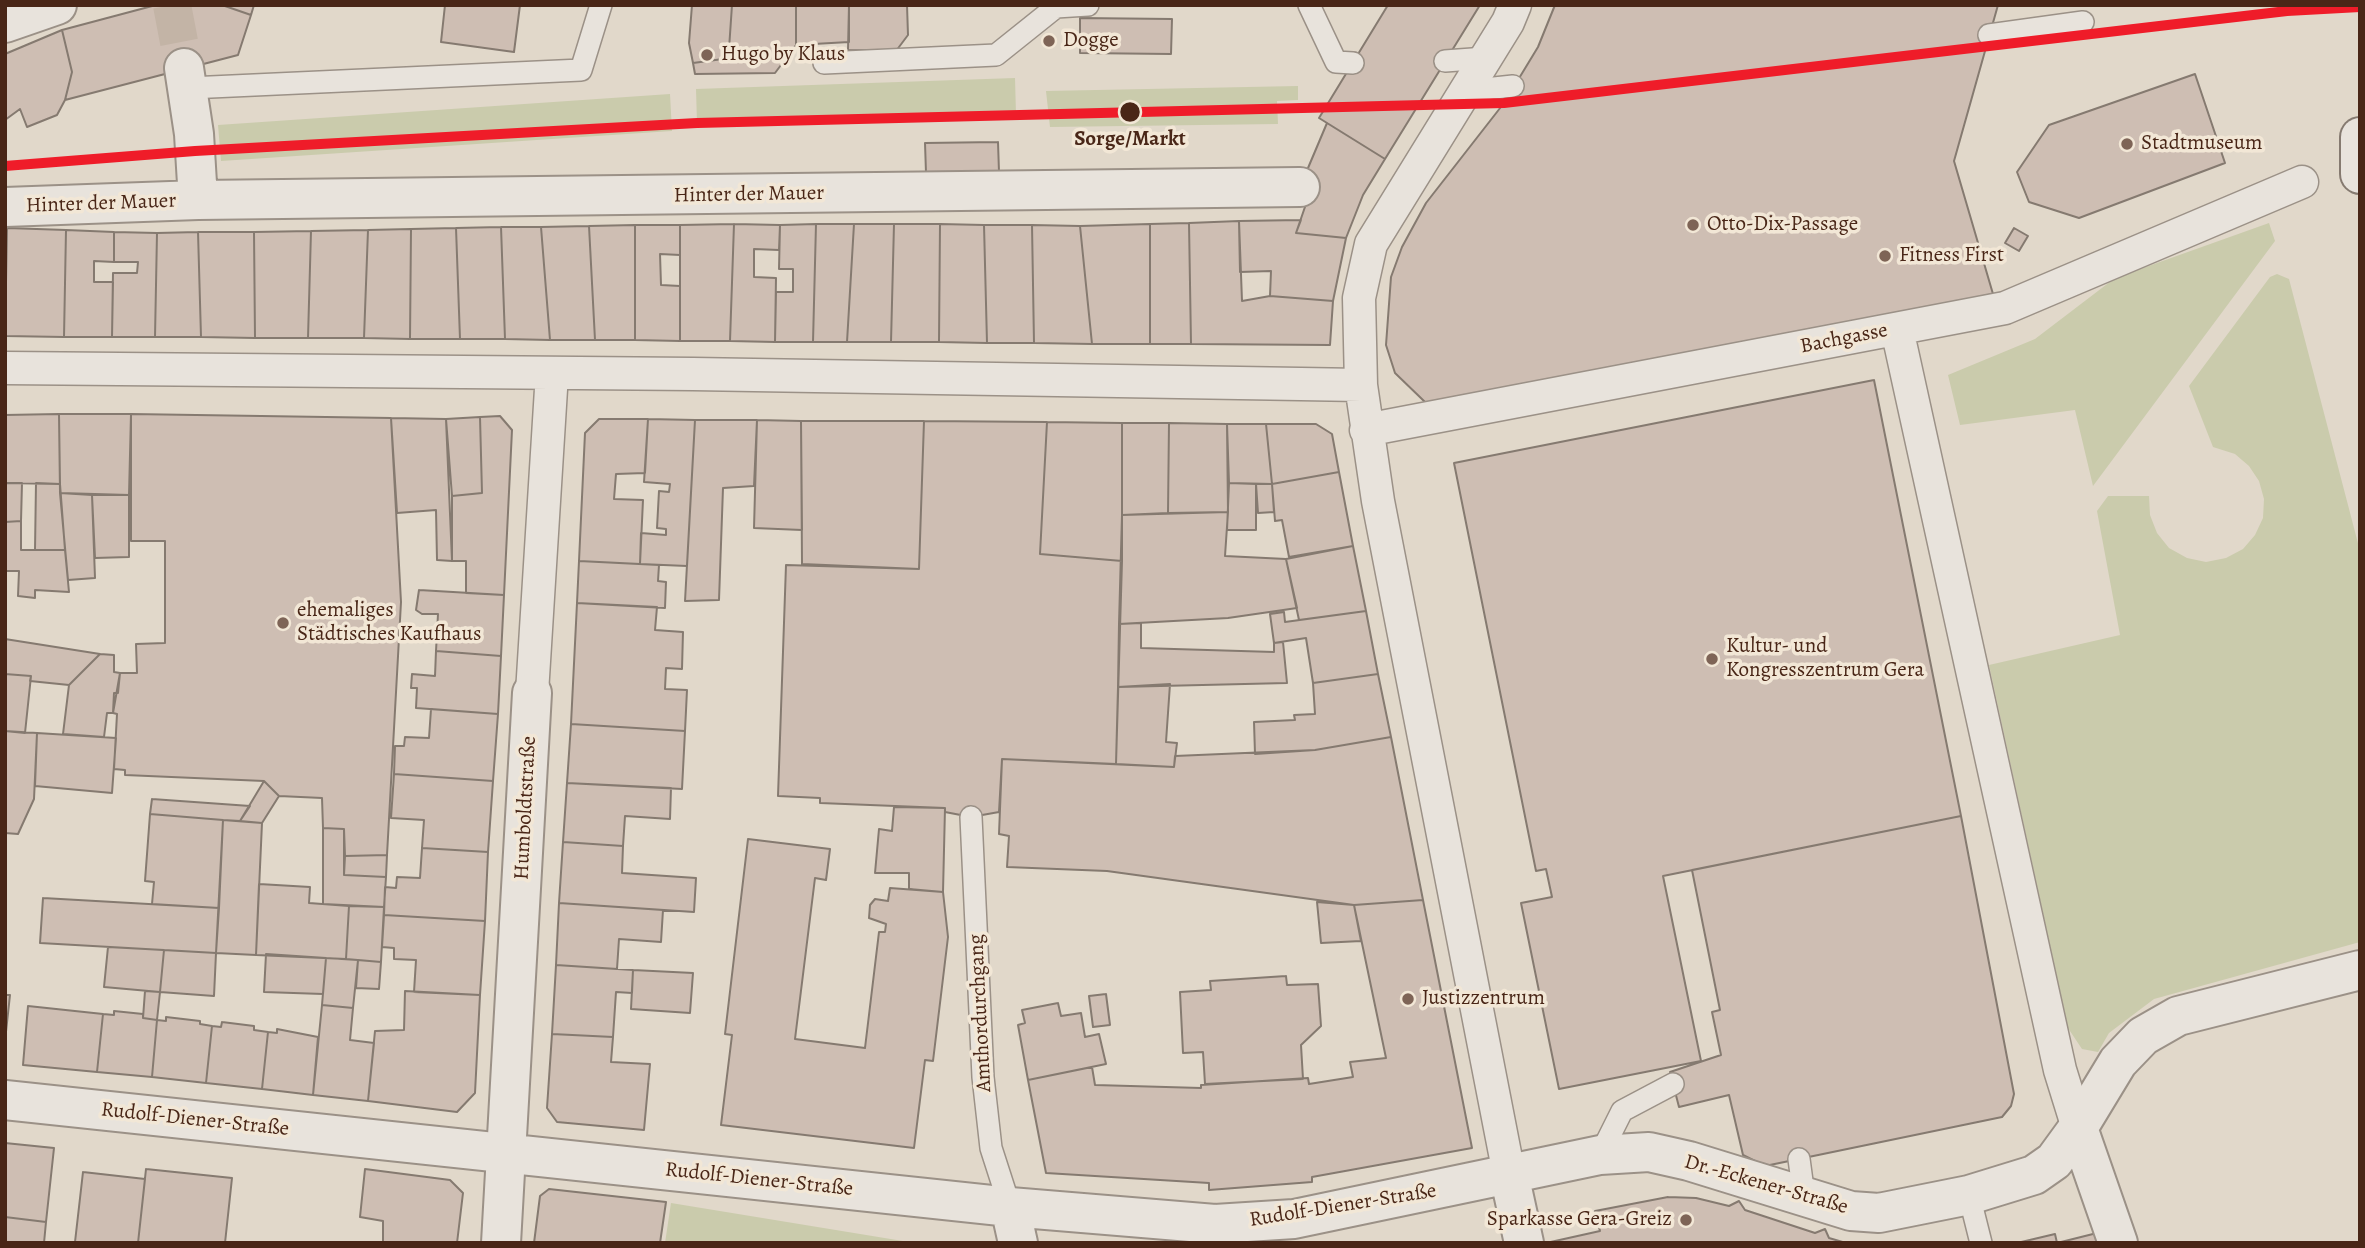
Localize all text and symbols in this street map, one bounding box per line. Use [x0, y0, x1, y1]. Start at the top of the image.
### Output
place label: Dogge [1063, 28, 1119, 54]
marker: Dogge [1041, 33, 1057, 49]
place label: Hugo by Klaus [721, 42, 845, 68]
marker: Hugo by Klaus [699, 47, 715, 63]
marker: Sorge/Markt [1118, 100, 1142, 124]
place label: Sorge/Markt [1074, 127, 1186, 153]
place label: Stadtmuseum [2141, 131, 2263, 157]
marker: Stadtmuseum [2119, 136, 2135, 152]
street label: Hinter der Mauer [673, 181, 825, 209]
street label: Hinter der Mauer [25, 189, 177, 219]
place label: Otto-Dix-Passage [1707, 212, 1858, 238]
marker: Otto-Dix-Passage [1685, 217, 1701, 233]
place label: Fitness First [1899, 243, 2004, 269]
marker: Fitness First [1877, 248, 1893, 264]
street label: Bachgasse [1798, 318, 1890, 360]
place label: ehemaliges Städtisches Kaufhaus [297, 598, 481, 648]
marker: ehemaliges Städtisches Kaufhaus [275, 615, 291, 631]
place label: Kultur- und Kongresszentrum Gera [1726, 634, 1924, 684]
marker: Kultur- und Kongresszentrum Gera [1704, 651, 1720, 667]
street label: Humboldtstraße [510, 735, 542, 881]
street label: Amthordurchgang [964, 933, 998, 1093]
place label: Justizzentrum [1422, 986, 1545, 1012]
marker: Justizzentrum [1400, 991, 1416, 1007]
street label: Rudolf-Diener-Straße [100, 1098, 290, 1142]
street label: Dr.-Eckener-Straße [1681, 1150, 1851, 1220]
street label: Rudolf-Diener-Straße [664, 1158, 854, 1202]
street label: Rudolf-Diener-Straße [1248, 1179, 1438, 1233]
place label: Sparkasse Gera-Greiz [1487, 1207, 1672, 1233]
marker: Sparkasse Gera-Greiz [1678, 1212, 1694, 1228]

